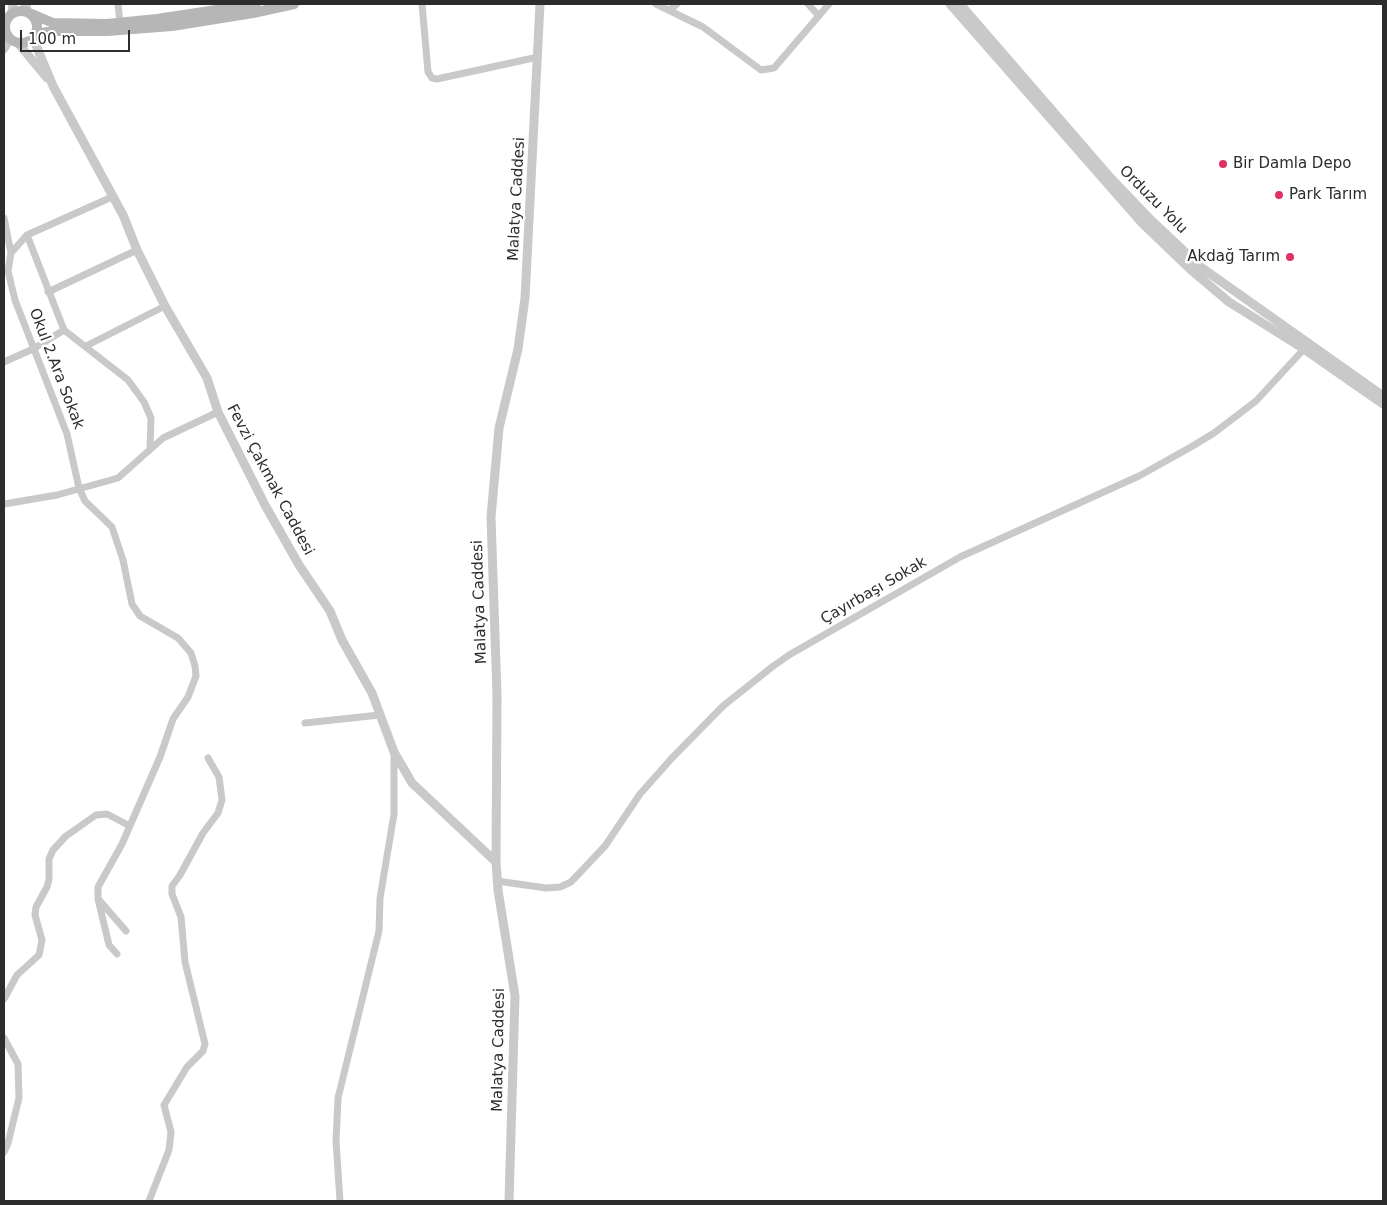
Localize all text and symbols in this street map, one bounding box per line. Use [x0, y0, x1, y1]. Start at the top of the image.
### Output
scale bar [22, 20, 132, 52]
text: 100 m [28, 30, 76, 48]
street label: Malatya Caddesi [505, 137, 529, 261]
place label: Bir Damla Depo [1233, 155, 1351, 173]
marker: Bir Damla Depo [1217, 158, 1229, 170]
street label: Orduzu Yolu [1115, 162, 1191, 238]
place label: Park Tarım [1289, 186, 1367, 204]
marker: Park Tarım [1273, 189, 1285, 201]
place label: Akdağ Tarım [1187, 248, 1280, 266]
marker: Akdağ Tarım [1284, 251, 1296, 263]
street label: Okul 2.Ara Sokak [25, 306, 87, 432]
street label: Fevzi Çakmak Caddesi [223, 401, 317, 559]
street label: Malatya Caddesi [469, 540, 491, 664]
street label: Çayırbaşı Sokak [818, 553, 930, 629]
street label: Malatya Caddesi [489, 988, 509, 1112]

